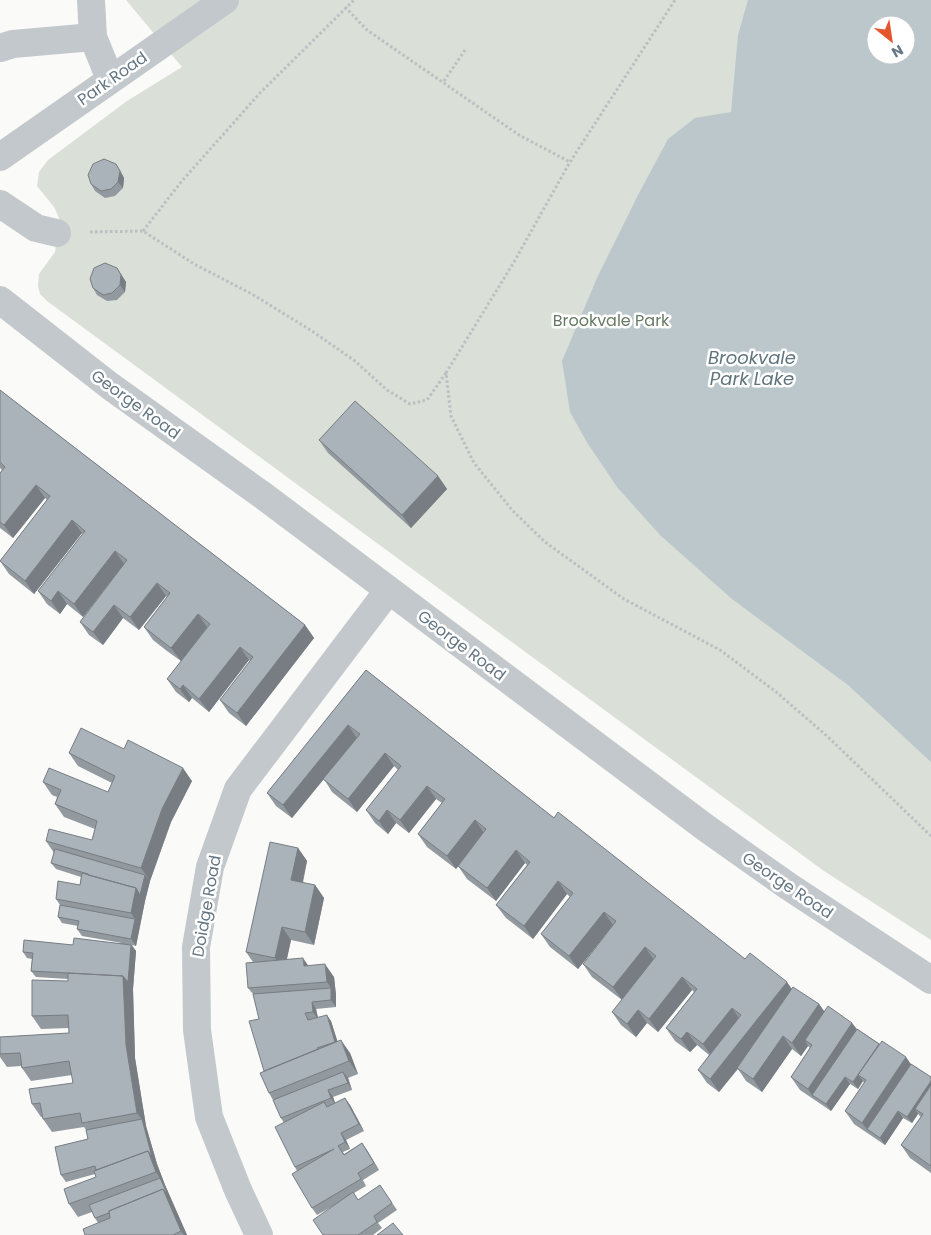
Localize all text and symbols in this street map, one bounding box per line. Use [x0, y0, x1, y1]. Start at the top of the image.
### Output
north arrow [866, 15, 916, 65]
text: N [888, 40, 907, 63]
street label: Park Road [73, 46, 152, 111]
park label: Brookvale Park [553, 309, 670, 332]
water label: Brookvale Park Lake [708, 345, 796, 391]
street label: George Road [86, 364, 185, 445]
street label: George Road [413, 605, 511, 686]
street label: George Road [738, 846, 838, 924]
street label: Doidge Road [186, 853, 227, 959]

